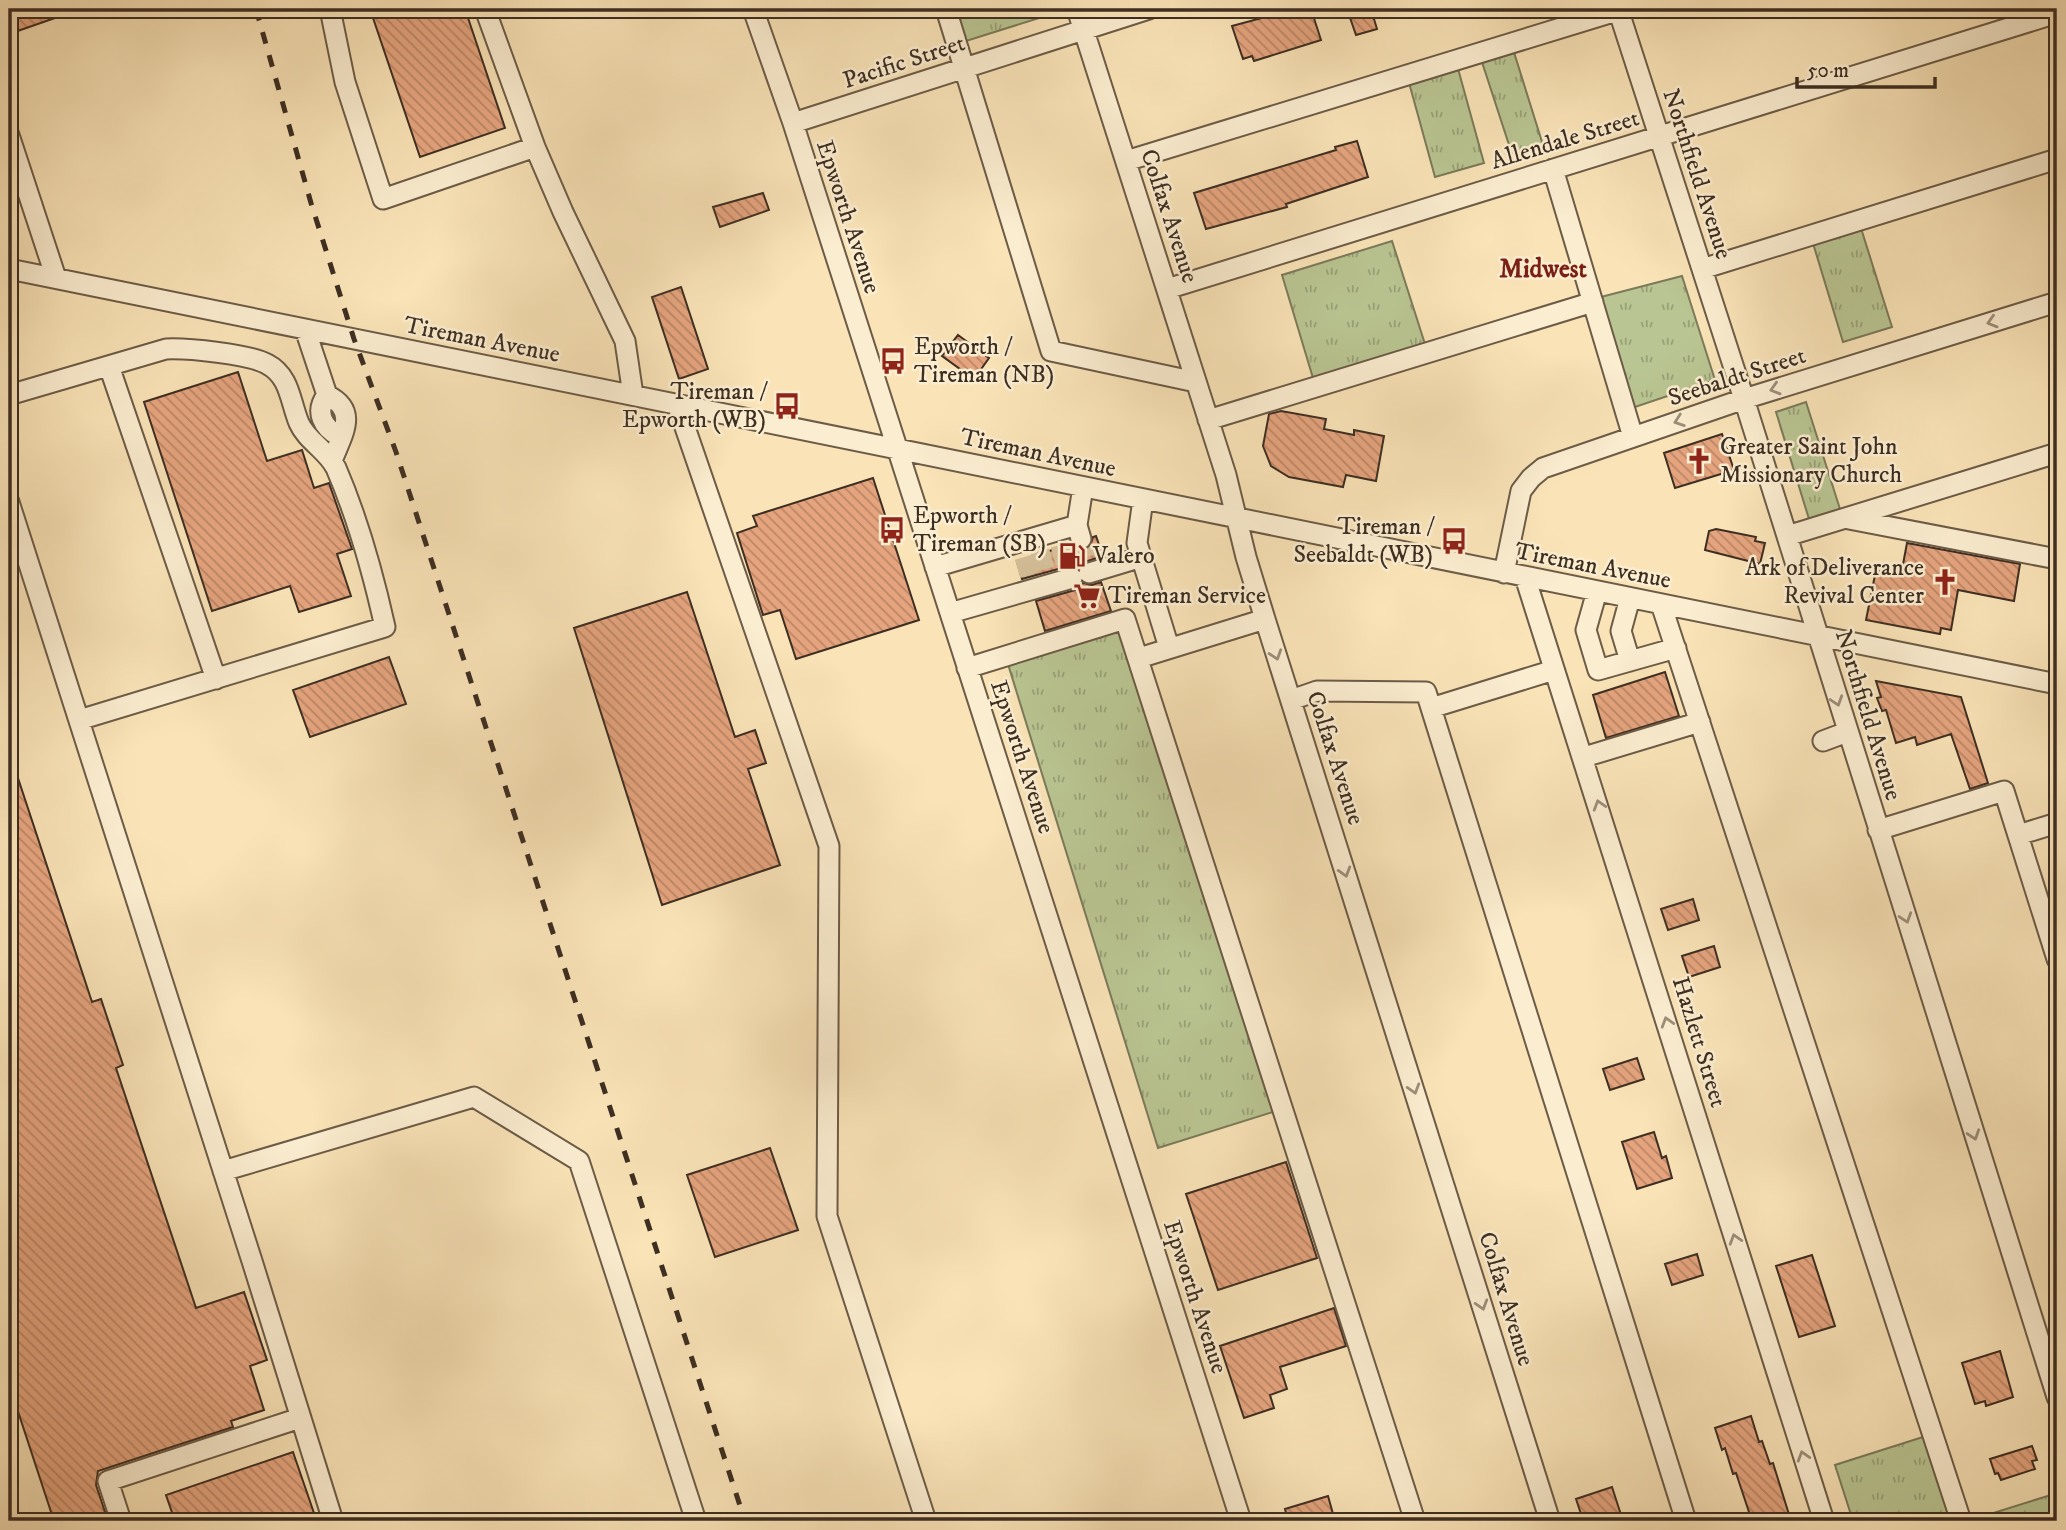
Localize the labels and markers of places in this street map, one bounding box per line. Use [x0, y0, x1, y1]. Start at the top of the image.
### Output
place label: Epworth / Tireman (NB) [914, 332, 1054, 390]
bus stop icon: Epworth / Tireman (NB) [878, 346, 908, 376]
place label: Tireman / Epworth (WB) [622, 377, 768, 435]
bus stop icon: Tireman / Epworth (WB) [772, 391, 802, 421]
place label: Greater Saint John Missionary Church [1720, 432, 1902, 490]
church icon: Greater Saint John Missionary Church [1684, 446, 1714, 476]
place label: Epworth / Tireman (SB) [913, 501, 1046, 559]
place label: Tireman / Seebaldt (WB) [1293, 512, 1435, 570]
bus stop icon: Epworth / Tireman (SB) [877, 515, 907, 545]
bus stop icon: Tireman / Seebaldt (WB) [1439, 526, 1469, 556]
fuel station icon: Valero [1057, 541, 1087, 571]
place label: Valero [1092, 541, 1155, 571]
place label: Ark of Deliverance Revival Center [1745, 553, 1924, 611]
church icon: Ark of Deliverance Revival Center [1930, 567, 1960, 597]
supermarket icon: Tireman Service [1072, 581, 1102, 611]
place label: Tireman Service [1108, 581, 1266, 611]

